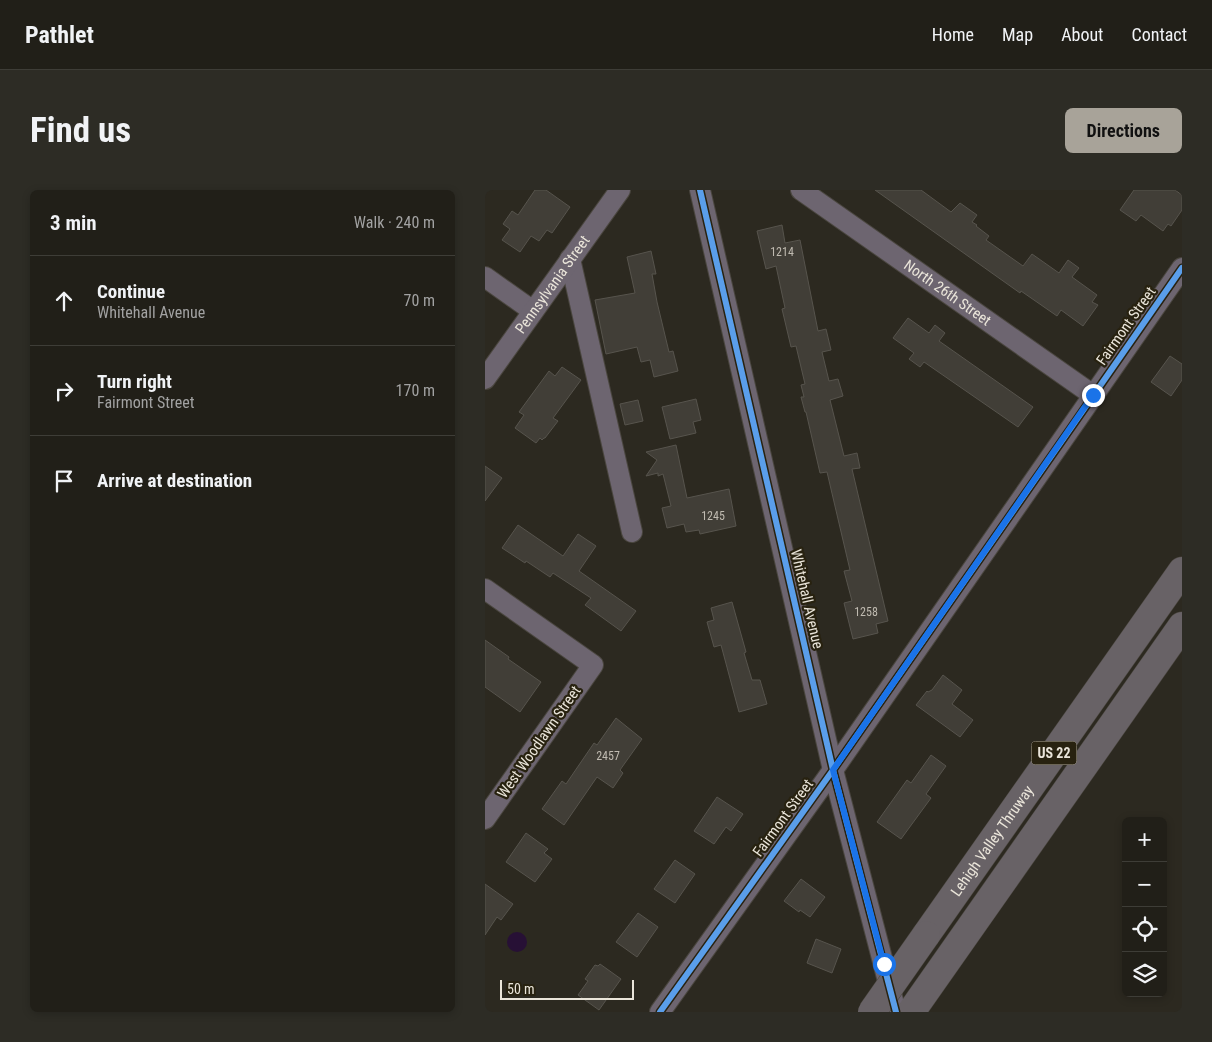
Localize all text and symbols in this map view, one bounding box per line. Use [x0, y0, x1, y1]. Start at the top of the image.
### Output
text: Pathlet [25, 21, 94, 49]
text: Home [932, 24, 974, 45]
text: Map [1002, 24, 1033, 45]
text: About [1061, 24, 1103, 45]
text: Contact [1131, 24, 1187, 45]
button: Directions [1065, 108, 1182, 153]
text: Find us [30, 110, 131, 151]
text: 3 min [50, 211, 97, 235]
text: Walk · 240 m [354, 213, 435, 232]
street label: Pennsylvania Street [511, 232, 594, 337]
house number: 1214 [770, 245, 794, 259]
street label: North 26th Street [901, 256, 994, 330]
text: Continue [97, 280, 165, 303]
street label: Fairmont Street [1092, 283, 1160, 369]
icon: ahead [50, 287, 78, 315]
text: 70 m [403, 291, 435, 310]
text: Whitehall Avenue [97, 303, 205, 322]
text: Turn right [97, 370, 172, 393]
icon: right [50, 377, 78, 405]
text: 170 m [396, 381, 435, 400]
route end [1082, 384, 1105, 407]
text: Fairmont Street [97, 393, 194, 412]
icon: arrive [50, 467, 78, 495]
text: Arrive at destination [97, 469, 252, 492]
house number: 1245 [701, 509, 725, 523]
street label: Whitehall Avenue [787, 548, 827, 650]
house number: 1258 [854, 605, 878, 619]
street label: West Woodlawn Street [494, 682, 584, 802]
road number: US 22 [1031, 742, 1077, 764]
house number: 2457 [596, 749, 620, 763]
street label: Fairmont Street [749, 776, 817, 860]
street label: Lehigh Valley Thruway [947, 782, 1037, 900]
map controls [1122, 817, 1167, 997]
button: + [1122, 817, 1167, 862]
button: − [1122, 862, 1167, 907]
button: locate [1122, 907, 1167, 952]
button: layers [1122, 952, 1167, 997]
route start [873, 953, 896, 976]
scale bar [500, 977, 634, 1000]
text: 50 m [507, 981, 535, 997]

